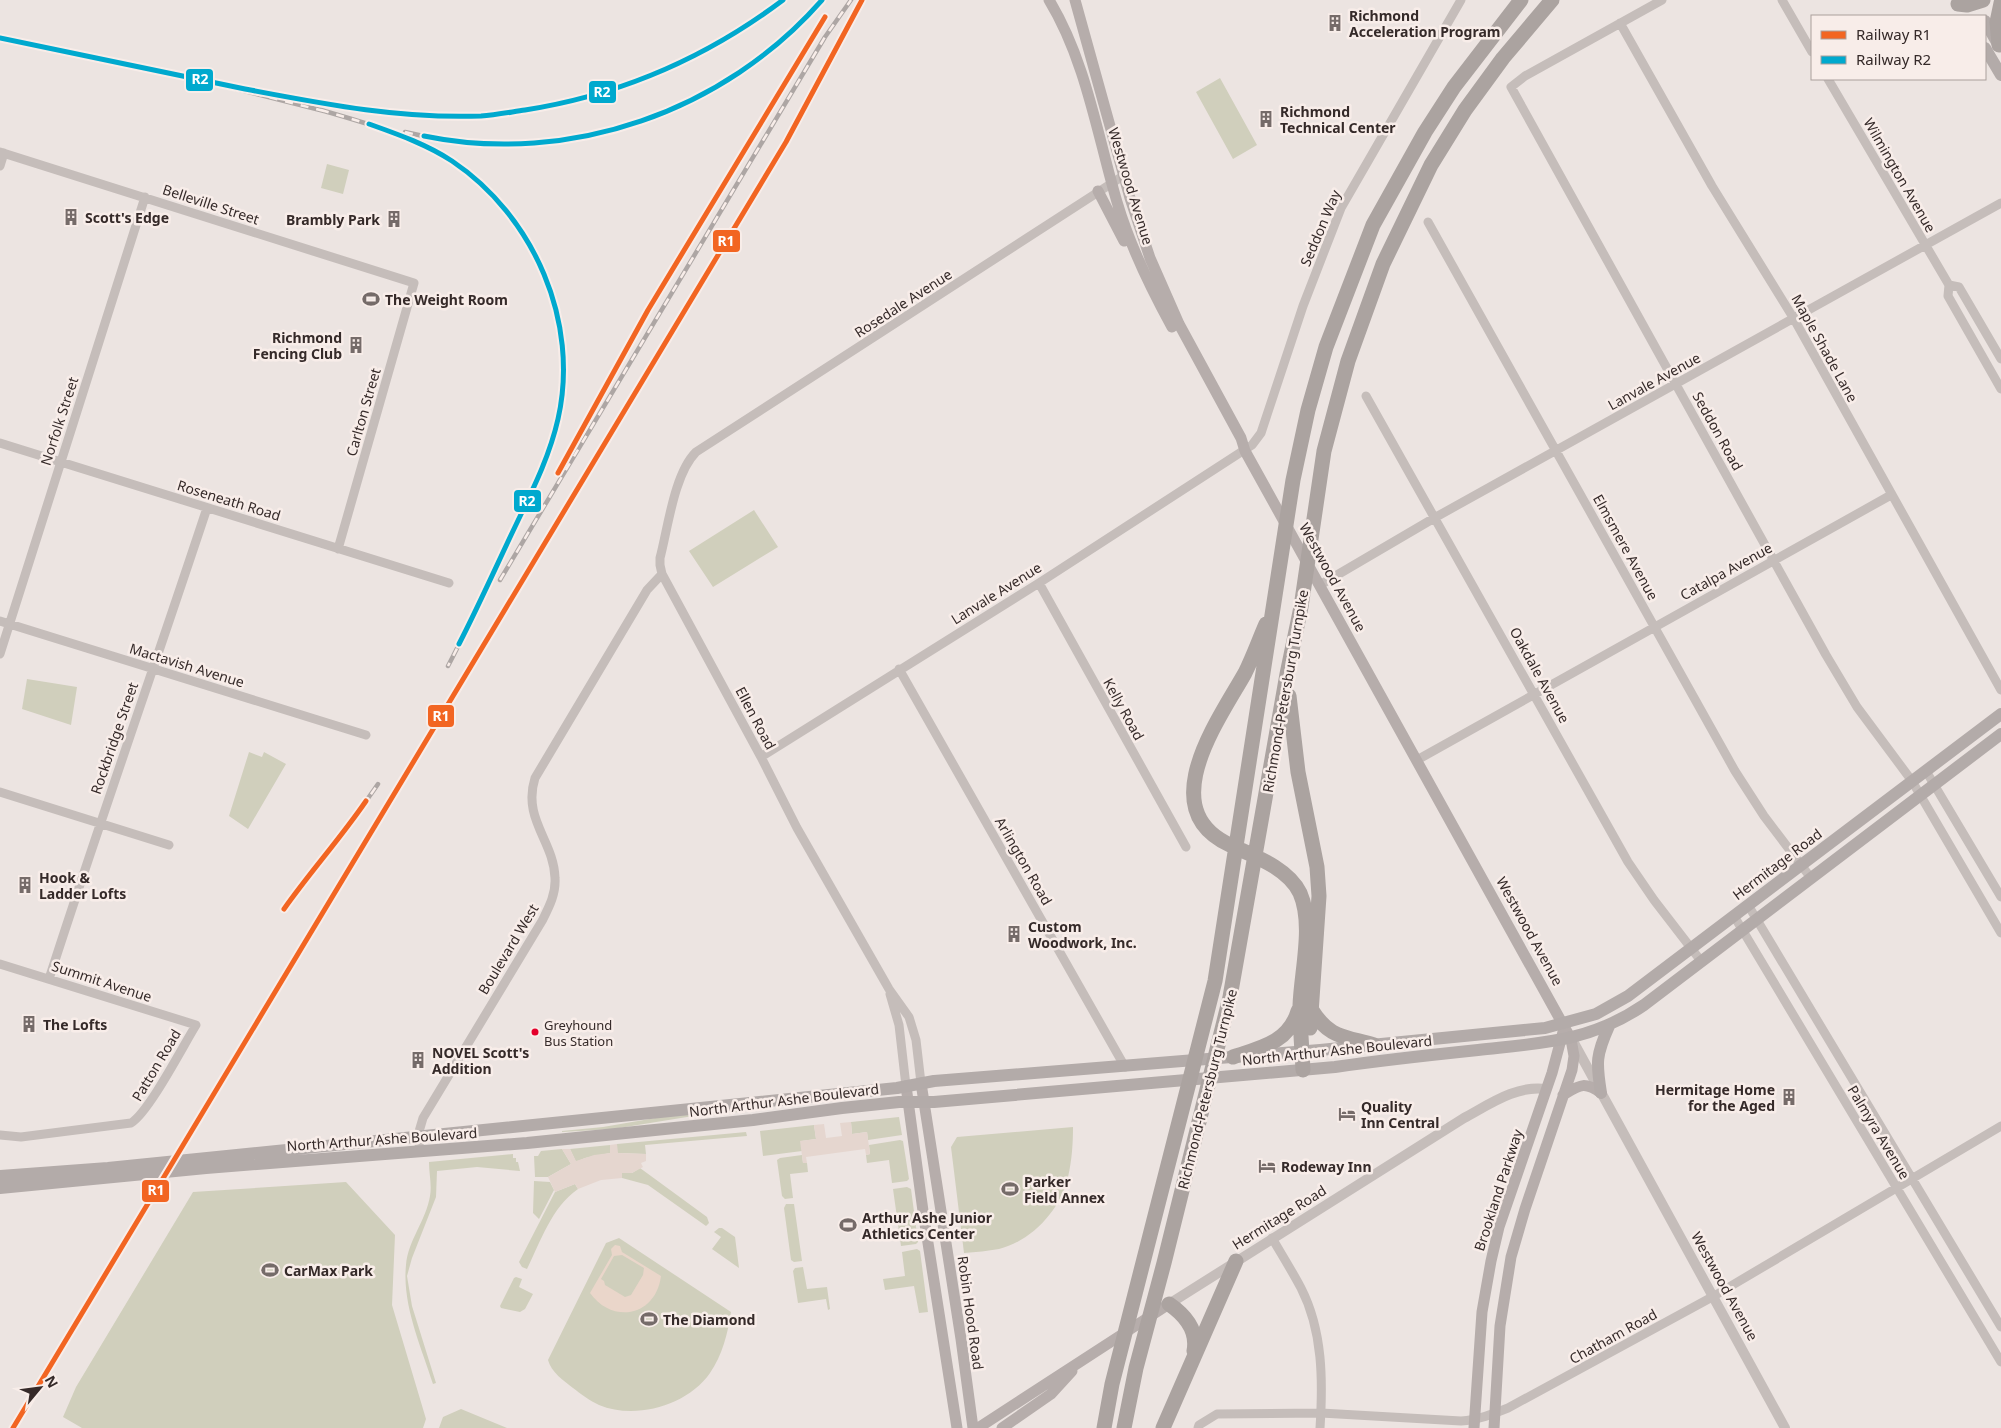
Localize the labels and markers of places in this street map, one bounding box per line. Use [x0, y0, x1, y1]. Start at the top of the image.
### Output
place label: Richmond Acceleration Program [1349, 6, 1500, 41]
building icon: Richmond Acceleration Program [1325, 13, 1345, 33]
place label: Richmond Technical Center [1280, 102, 1396, 137]
building icon: Richmond Technical Center [1256, 109, 1276, 129]
building icon: Scott's Edge [61, 207, 81, 227]
place label: Scott's Edge [85, 208, 169, 227]
building icon: Brambly Park [384, 209, 404, 229]
place label: Brambly Park [286, 210, 380, 229]
sports icon: The Weight Room [361, 289, 381, 309]
place label: The Weight Room [385, 290, 508, 309]
place label: Richmond Fencing Club [253, 328, 342, 363]
building icon: Richmond Fencing Club [346, 335, 366, 355]
place label: Hook & Ladder Lofts [39, 868, 126, 903]
building icon: Hook & Ladder Lofts [15, 875, 35, 895]
place label: Custom Woodwork, Inc. [1028, 917, 1137, 952]
building icon: Custom Woodwork, Inc. [1004, 924, 1024, 944]
building icon: The Lofts [19, 1014, 39, 1034]
place label: The Lofts [43, 1015, 107, 1034]
place label: Greyhound Bus Station [544, 1016, 613, 1050]
marker: Greyhound Bus Station [530, 1027, 540, 1037]
place label: NOVEL Scott's Addition [432, 1043, 529, 1078]
building icon: NOVEL Scott's Addition [408, 1050, 428, 1070]
place label: Hermitage Home for the Aged [1655, 1080, 1775, 1115]
building icon: Hermitage Home for the Aged [1779, 1087, 1799, 1107]
place label: Quality Inn Central [1361, 1097, 1439, 1132]
hotel icon: Quality Inn Central [1337, 1104, 1357, 1124]
hotel icon: Rodeway Inn [1257, 1156, 1277, 1176]
place label: Rodeway Inn [1281, 1157, 1372, 1176]
place label: Parker Field Annex [1024, 1172, 1106, 1207]
sports icon: Parker Field Annex [1000, 1179, 1020, 1199]
place label: Arthur Ashe Junior Athletics Center [862, 1208, 993, 1243]
sports icon: Arthur Ashe Junior Athletics Center [838, 1215, 858, 1235]
sports icon: CarMax Park [260, 1260, 280, 1280]
place label: CarMax Park [284, 1261, 373, 1280]
sports icon: The Diamond [639, 1309, 659, 1329]
place label: The Diamond [663, 1310, 755, 1329]

